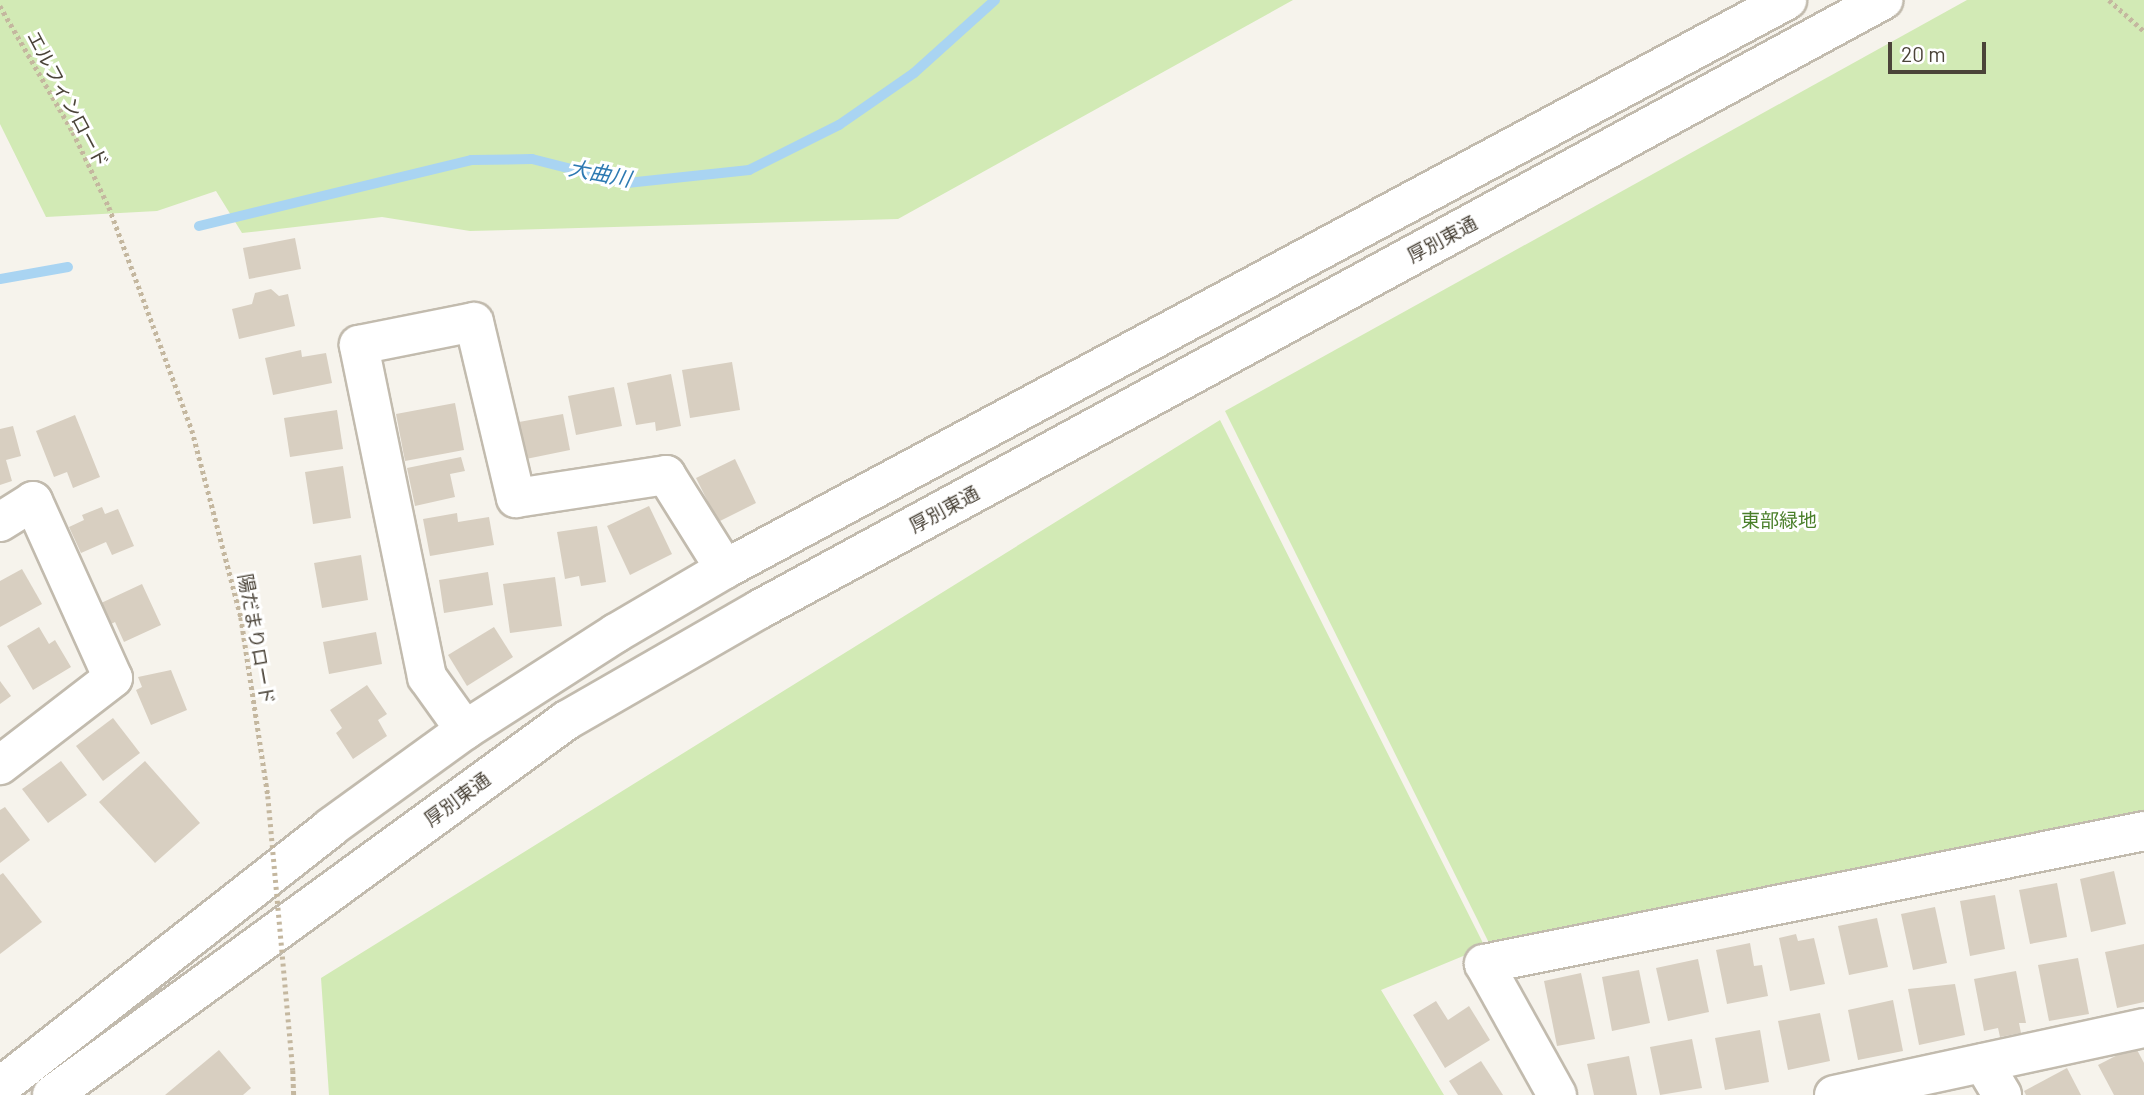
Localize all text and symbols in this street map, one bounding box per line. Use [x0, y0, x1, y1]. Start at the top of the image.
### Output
street label: エルフィンロード [22, 27, 114, 171]
scale bar [1892, 28, 1990, 72]
text: 20 m [1901, 41, 1946, 66]
water label: 大曲川 [567, 155, 633, 191]
street label: 厚別東通 [1403, 211, 1481, 267]
street label: 厚別東通 [905, 481, 983, 537]
park label: 東部緑地 [1741, 509, 1817, 531]
street label: 陽だまりロード [234, 572, 280, 706]
street label: 厚別東通 [420, 767, 494, 831]

